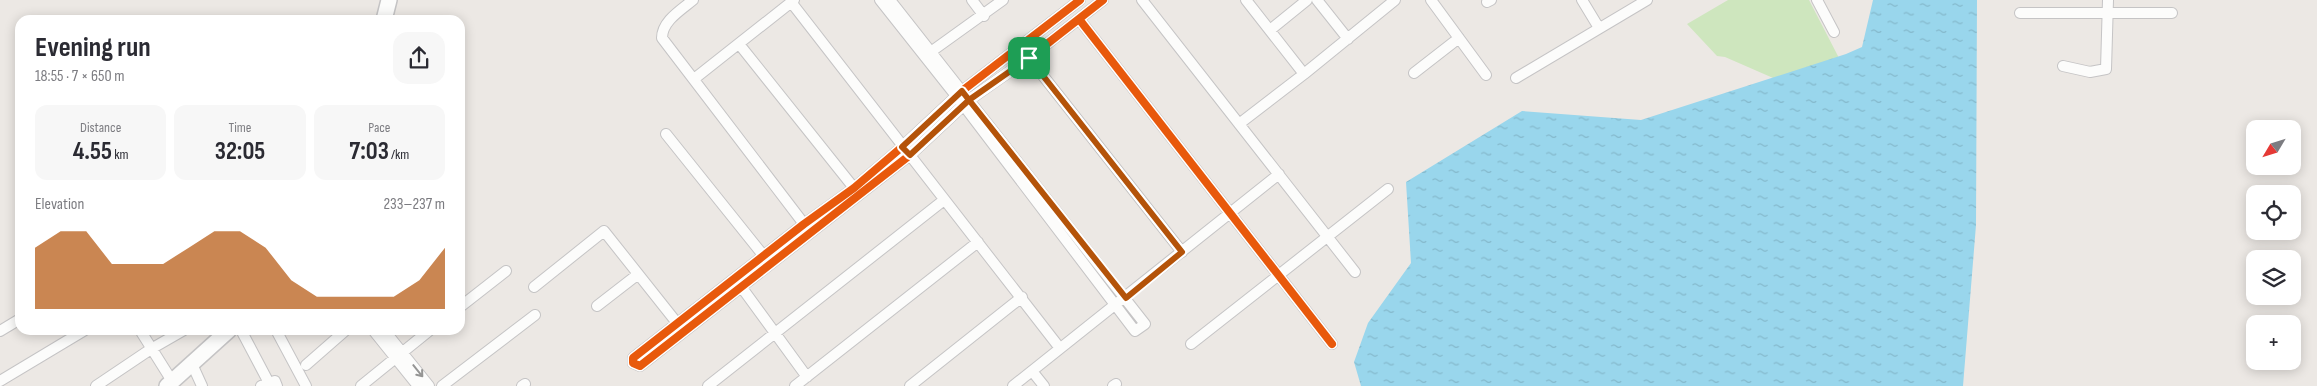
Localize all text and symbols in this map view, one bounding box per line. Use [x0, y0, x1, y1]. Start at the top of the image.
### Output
text: Evening run [35, 31, 151, 64]
button: share [393, 32, 445, 84]
pin [1008, 37, 1050, 79]
icon: arrive [1015, 44, 1043, 72]
text: 18:55 · 7 × 650 m [35, 67, 124, 86]
text: Distance [80, 119, 121, 136]
text: Time [229, 119, 251, 136]
text: Pace [368, 119, 390, 136]
north arrow [2246, 120, 2301, 175]
map controls [2246, 120, 2301, 370]
text: 4.55 [73, 136, 112, 167]
text: 32:05 [215, 136, 265, 167]
text: 7:03 [349, 136, 389, 167]
text: km [112, 146, 129, 163]
text: /km [389, 146, 409, 163]
button: locate [2246, 185, 2301, 240]
text: Elevation [35, 195, 84, 214]
text: 233–237 m [383, 195, 445, 214]
button: layers [2246, 250, 2301, 305]
button: + [2246, 315, 2301, 370]
one-way arrow [412, 365, 423, 378]

